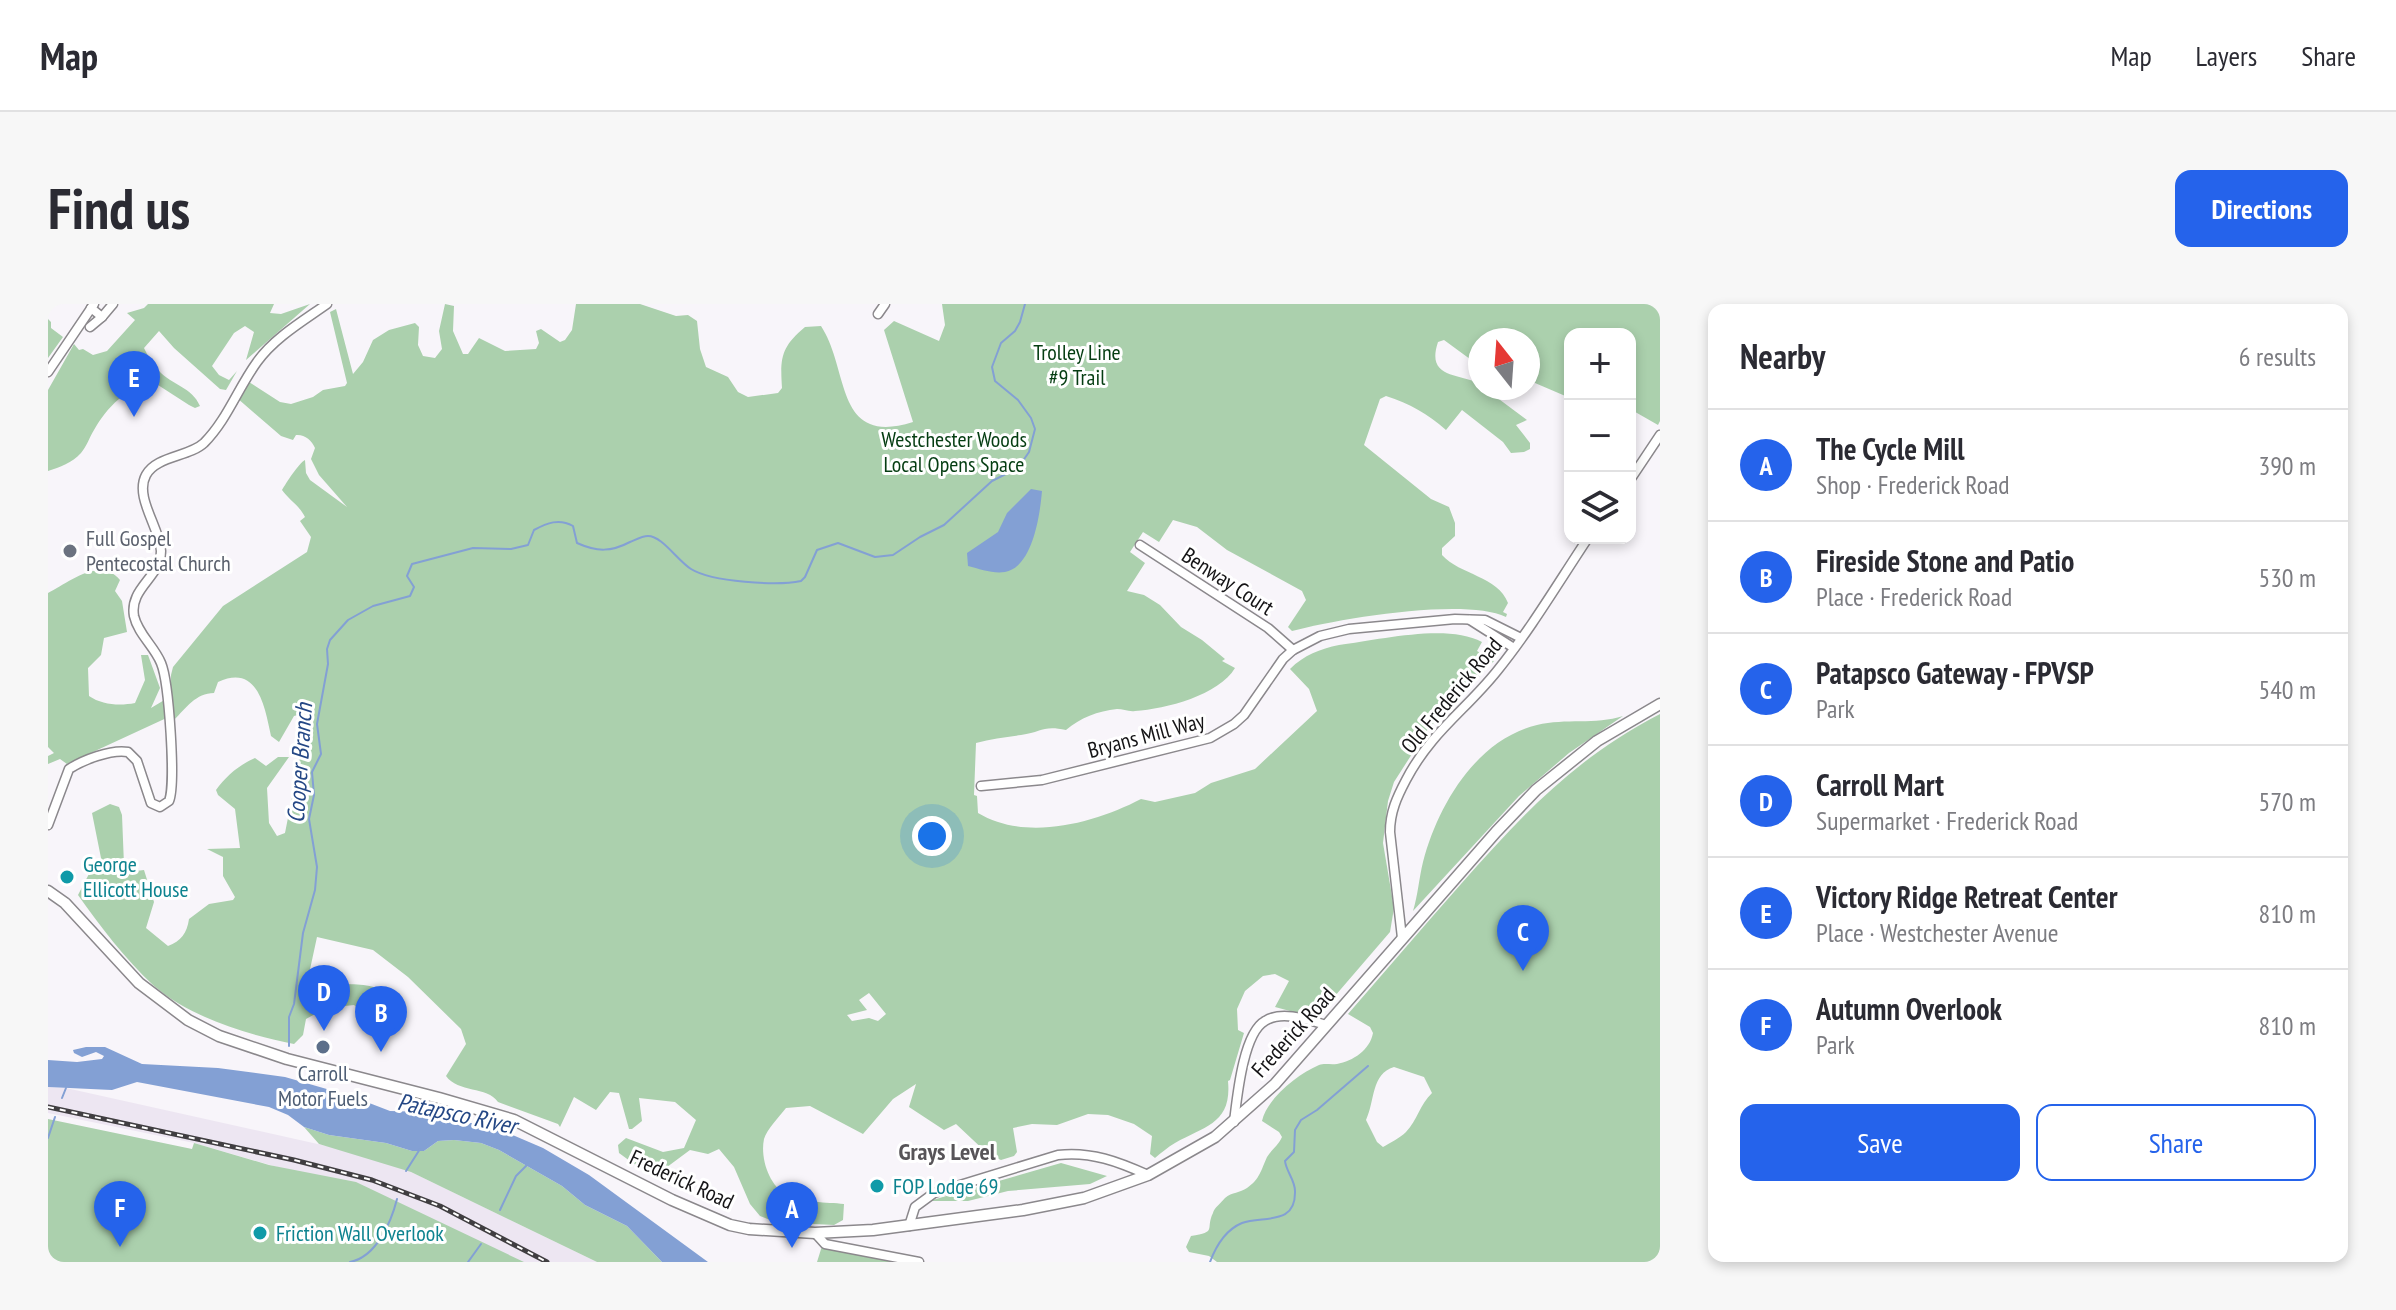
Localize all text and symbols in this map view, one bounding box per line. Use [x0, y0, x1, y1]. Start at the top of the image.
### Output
text: Map [40, 31, 98, 80]
text: Map [2110, 37, 2152, 74]
text: Layers [2196, 37, 2257, 74]
text: Share [2301, 37, 2356, 74]
button: Directions [2175, 170, 2348, 247]
text: Find us [48, 172, 190, 244]
north arrow [1468, 328, 1540, 400]
map controls [1564, 328, 1636, 544]
button: + [1564, 328, 1636, 400]
text: Nearby [1740, 334, 1825, 378]
park label: Trolley Line #9 Trail [1033, 338, 1121, 391]
text: 6 results [2239, 340, 2316, 373]
pin: E [108, 351, 160, 417]
button: − [1564, 400, 1636, 472]
park label: Westchester Woods Local Opens Space [881, 425, 1027, 478]
text: The Cycle Mill [1816, 429, 1965, 468]
text: A [1759, 449, 1773, 482]
text: 390 m [2258, 449, 2316, 482]
text: Shop · Frederick Road [1816, 468, 2010, 501]
button: layers [1564, 472, 1636, 544]
place label: Full Gospel Pentecostal Church [86, 524, 231, 577]
street label: Benway Court [1177, 541, 1279, 621]
text: Fireside Stone and Patio [1816, 541, 2074, 580]
marker: Full Gospel Pentecostal Church [61, 542, 79, 560]
text: B [1760, 561, 1772, 594]
text: 530 m [2258, 561, 2316, 594]
text: Place · Frederick Road [1816, 580, 2012, 613]
street label: Old Frederick Road [1394, 631, 1508, 759]
text: Patapsco Gateway - FPVSP [1816, 653, 2094, 692]
text: C [1760, 673, 1772, 706]
text: 540 m [2258, 673, 2316, 706]
text: Park [1816, 692, 1855, 725]
water label: Cooper Branch [280, 701, 319, 824]
street label: Bryans Mill Way [1085, 706, 1208, 764]
text: Carroll Mart [1816, 765, 1944, 804]
text: D [1759, 785, 1773, 818]
text: 570 m [2258, 785, 2316, 818]
text: Supermarket · Frederick Road [1816, 804, 2078, 837]
your location [912, 816, 952, 856]
place label: George Ellicott House [83, 850, 189, 903]
marker: George Ellicott House [58, 868, 76, 886]
text: Victory Ridge Retreat Center [1816, 877, 2117, 916]
text: E [1760, 897, 1772, 930]
text: 810 m [2258, 897, 2316, 930]
pin: C [1497, 905, 1549, 971]
text: Place · Westchester Avenue [1816, 916, 2058, 949]
pin: D [298, 965, 350, 1031]
street label: Frederick Road [1245, 981, 1341, 1083]
pin: B [355, 986, 407, 1052]
text: Autumn Overlook [1816, 989, 2002, 1028]
text: F [1761, 1009, 1771, 1042]
text: 810 m [2258, 1009, 2316, 1042]
text: Park [1816, 1028, 1855, 1061]
marker: Carroll Motor Fuels [314, 1038, 332, 1056]
place label: Carroll Motor Fuels [278, 1059, 368, 1112]
water label: Patapsco River [395, 1086, 523, 1142]
button: Save [1740, 1104, 2020, 1181]
button: Share [2036, 1104, 2316, 1181]
district label: Grays Level [898, 1136, 996, 1167]
street label: Frederick Road [625, 1143, 739, 1215]
place label: FOP Lodge 69 [893, 1172, 998, 1200]
marker: FOP Lodge 69 [868, 1177, 886, 1195]
pin: F [94, 1181, 146, 1247]
pin: A [766, 1182, 818, 1248]
place label: Friction Wall Overlook [276, 1219, 444, 1247]
marker: Friction Wall Overlook [251, 1224, 269, 1242]

